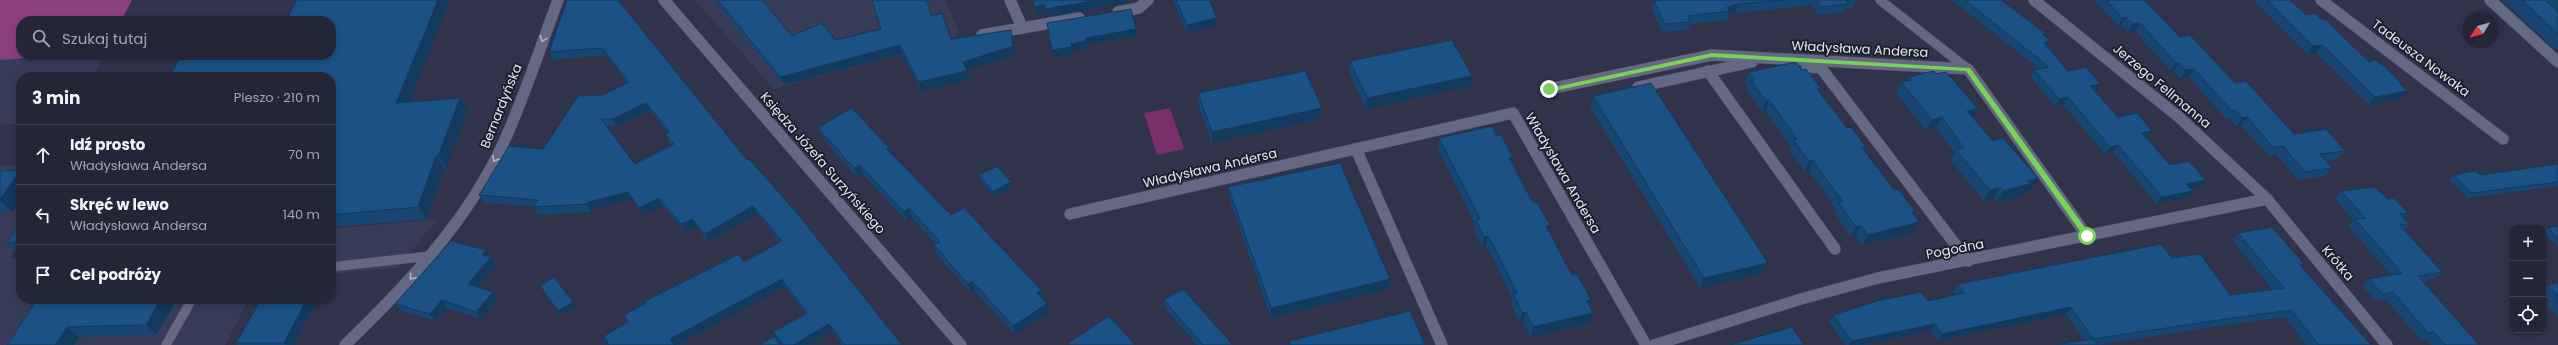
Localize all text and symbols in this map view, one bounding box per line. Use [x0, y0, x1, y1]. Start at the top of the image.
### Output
north arrow [2462, 12, 2498, 48]
street label: Tadeusza Nowaka [2368, 15, 2474, 101]
search box [16, 16, 336, 60]
icon: search [30, 27, 52, 49]
text: Szukaj tutaj [62, 28, 147, 49]
one-way arrow [540, 35, 548, 42]
street label: Władysława Andersa [1791, 36, 1929, 62]
street label: Jerzego Fellmanna [2109, 39, 2215, 133]
street label: Bernardyńska [475, 61, 527, 151]
route end [1540, 80, 1558, 98]
text: 3 min [32, 86, 80, 110]
text: Pieszo · 210 m [234, 88, 320, 107]
street label: Księdza Józefa Surzyńskiego [756, 88, 890, 238]
street label: Władysława Andersa [1521, 109, 1605, 237]
text: Idź prosto [70, 134, 145, 155]
street label: Władysława Andersa [1141, 143, 1279, 193]
icon: ahead [32, 144, 54, 166]
text: 70 m [288, 145, 320, 164]
one-way arrow [492, 155, 499, 162]
text: Władysława Andersa [70, 156, 207, 175]
text: Skręć w lewo [70, 194, 169, 215]
icon: left [32, 204, 54, 226]
text: 140 m [283, 205, 320, 224]
text: Władysława Andersa [70, 216, 207, 235]
map controls [2510, 225, 2546, 333]
button: + [2510, 225, 2546, 261]
route start [2078, 227, 2096, 245]
street label: Pogodna [1924, 234, 1986, 264]
street label: Krótka [2317, 241, 2359, 285]
button: − [2510, 261, 2546, 297]
icon: arrive [32, 264, 54, 286]
text: Cel podróży [70, 264, 161, 285]
one-way arrow [410, 272, 417, 280]
button: locate [2510, 297, 2546, 333]

